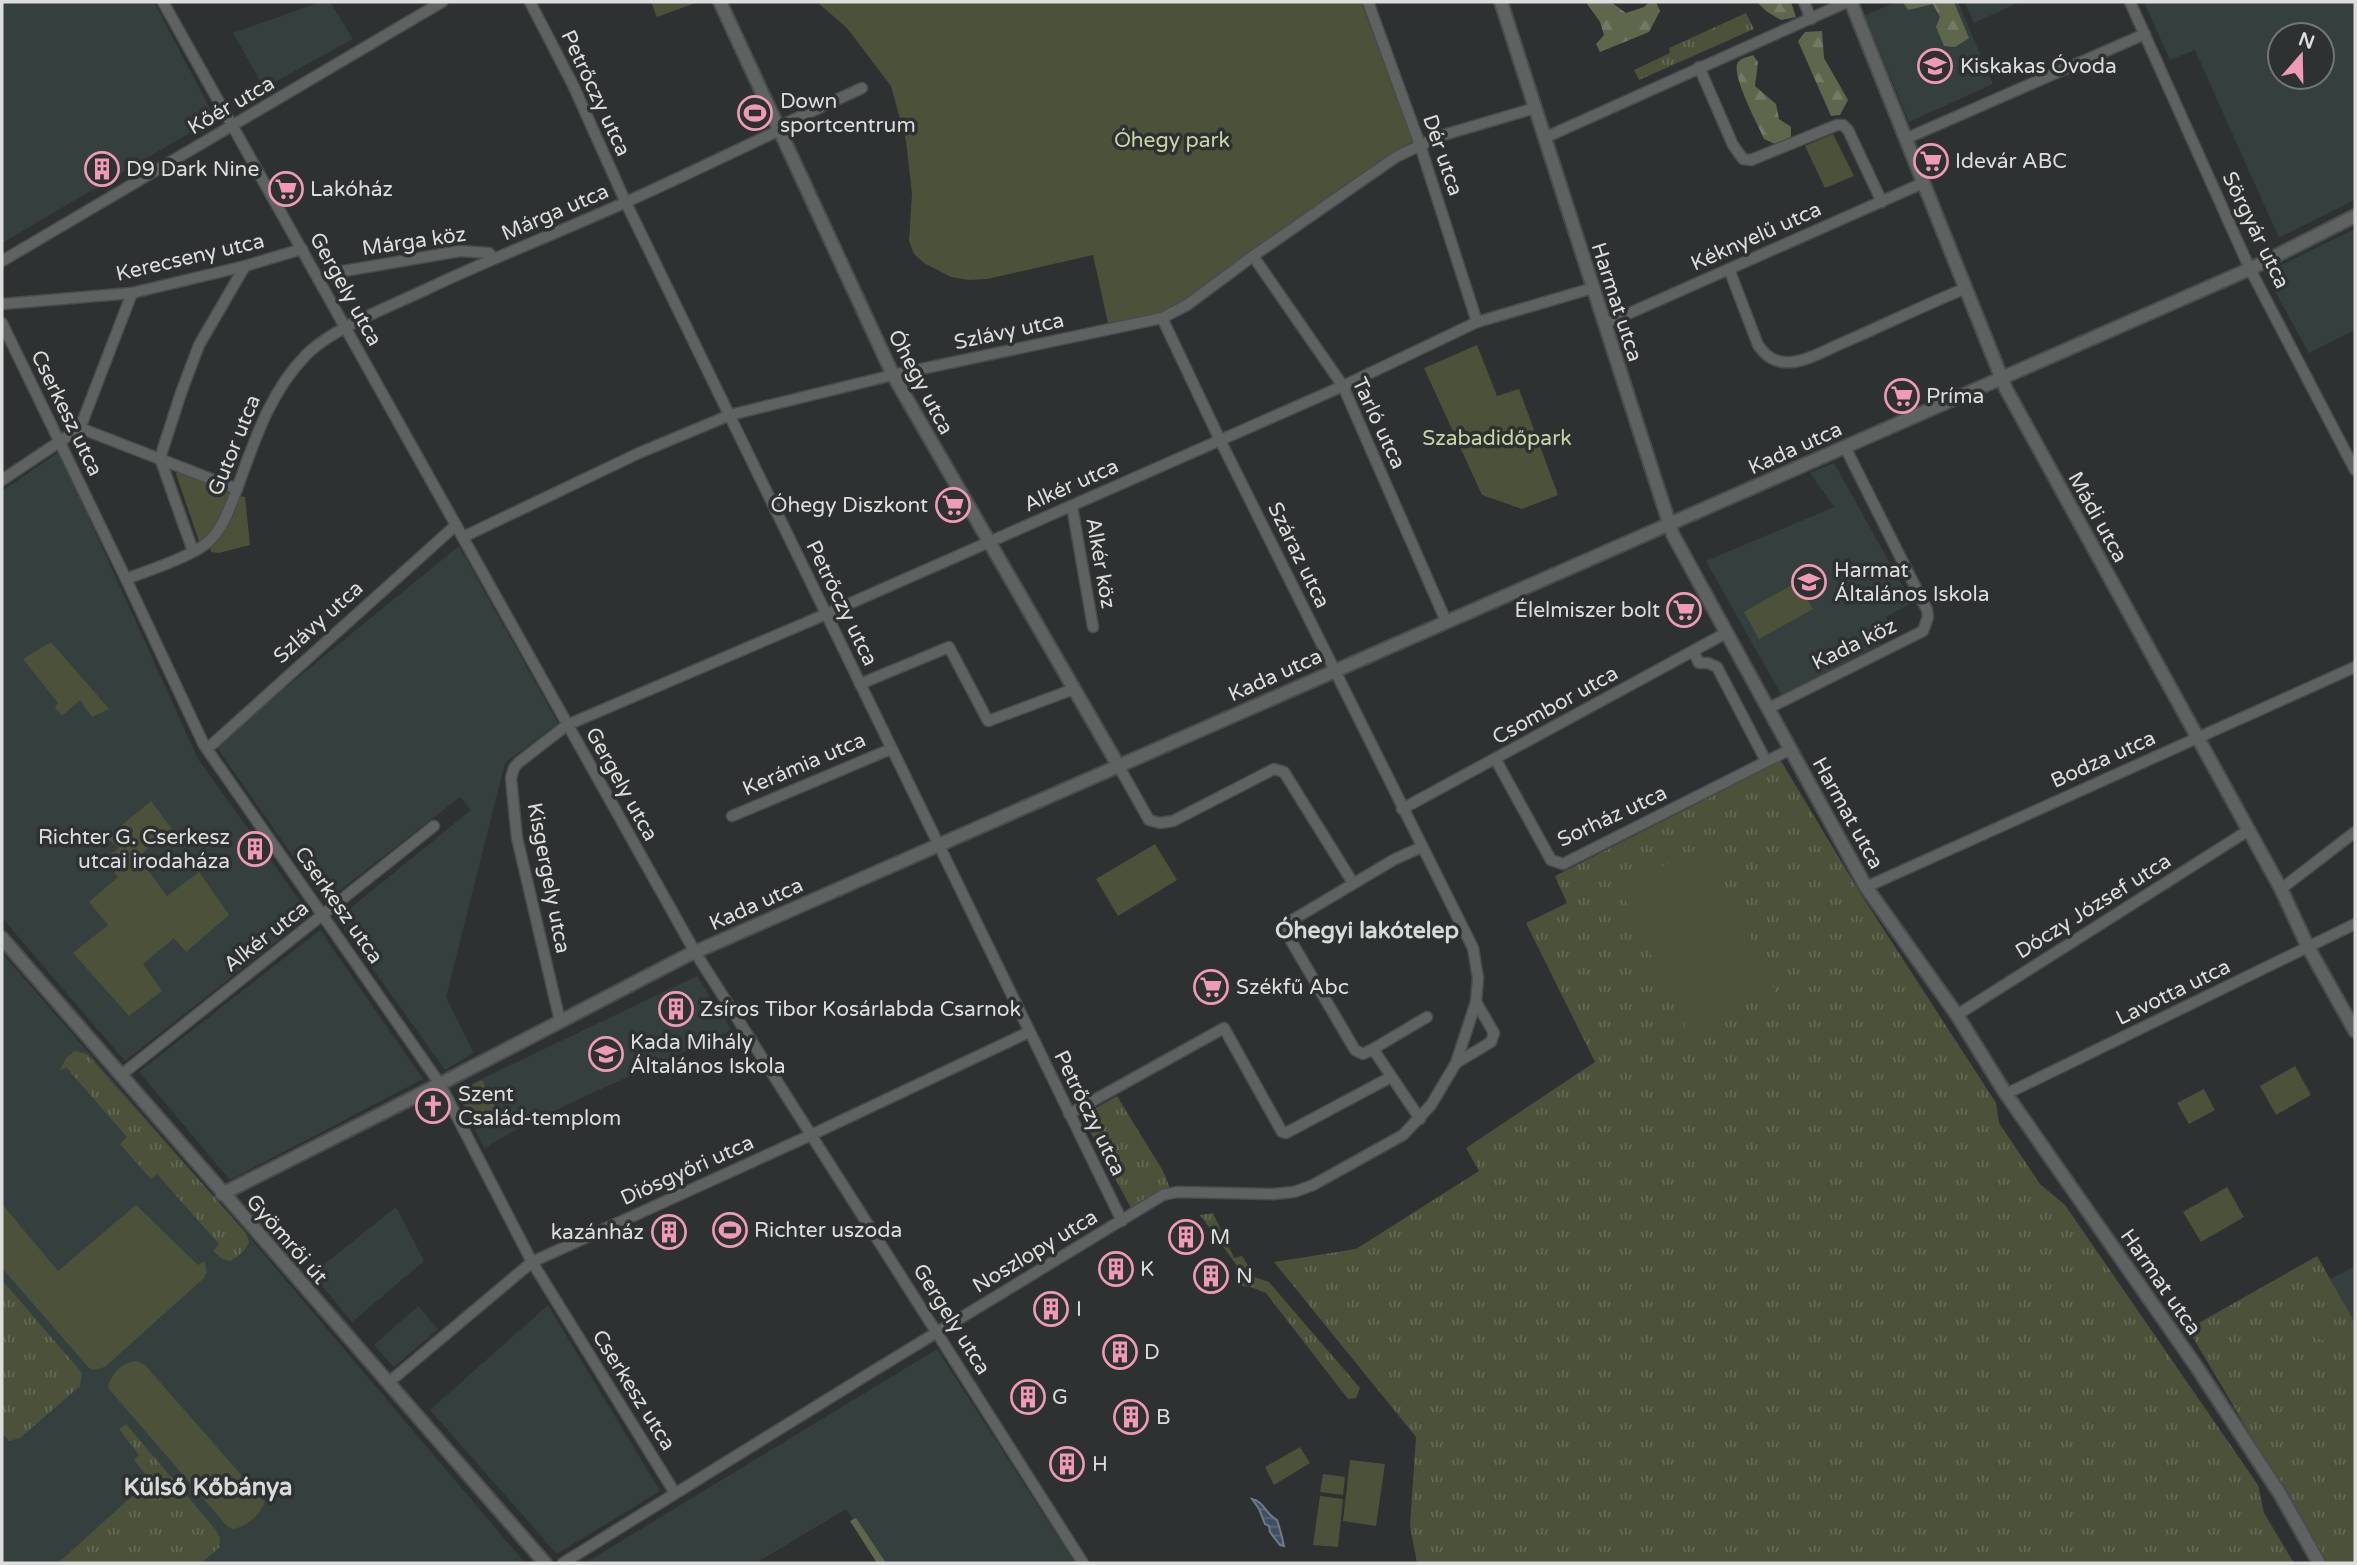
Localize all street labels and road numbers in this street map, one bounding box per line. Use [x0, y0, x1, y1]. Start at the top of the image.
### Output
street label: Petrőczy utca [555, 26, 636, 160]
street label: Kőér utca [183, 71, 279, 140]
street label: Dér utca [1417, 111, 1468, 199]
street label: Sörgyár utca [2217, 168, 2295, 293]
street label: Márga utca [498, 179, 613, 246]
street label: Kéknyelű utca [1687, 197, 1825, 276]
street label: Márga köz [360, 222, 468, 261]
street label: Kerecseny utca [113, 228, 267, 287]
street label: Gergely utca [304, 228, 387, 351]
street label: Harmat utca [1586, 239, 1648, 365]
street label: Szlávy utca [952, 308, 1066, 355]
street label: Óhegy utca [882, 326, 959, 439]
street label: Cserkesz utca [25, 346, 108, 480]
street label: Tarló utca [1346, 373, 1411, 473]
street label: Gutor utca [203, 391, 266, 499]
street label: Kada utca [1744, 417, 1846, 480]
street label: Alkér utca [1020, 453, 1122, 517]
street label: Mádi utca [2062, 468, 2133, 567]
street label: Száraz utca [1262, 498, 1335, 612]
street label: Alkér köz [1080, 516, 1121, 611]
street label: Petrőczy utca [800, 536, 883, 670]
street label: Szlávy utca [268, 576, 368, 669]
street label: Kada köz [1808, 613, 1901, 676]
street label: Kada utca [1224, 644, 1326, 707]
street label: Csombor utca [1488, 661, 1622, 750]
street label: Gergely utca [580, 723, 663, 846]
street label: Bodza utca [2047, 725, 2159, 794]
street label: Kerámia utca [739, 727, 869, 802]
street label: Harmat utca [1807, 753, 1888, 873]
street label: Sorház utca [1553, 780, 1671, 853]
street label: Kisgergely utca [522, 801, 575, 956]
street label: Cserkesz utca [289, 842, 388, 969]
street label: Dóczy József utca [2011, 848, 2176, 964]
street label: Kada utca [705, 873, 807, 936]
street label: Alkér utca [219, 895, 314, 977]
street label: Lavotta utca [2112, 954, 2235, 1031]
street label: Petrőczy utca [1048, 1046, 1131, 1180]
street label: Diósgyőri utca [617, 1130, 758, 1211]
street label: Gyömrői út [241, 1189, 332, 1289]
street label: Noszlopy utca [968, 1204, 1102, 1299]
street label: Harmat utca [2115, 1224, 2206, 1340]
street label: Gergely utca [908, 1259, 996, 1379]
street label: Cserkesz utca [587, 1325, 681, 1455]

